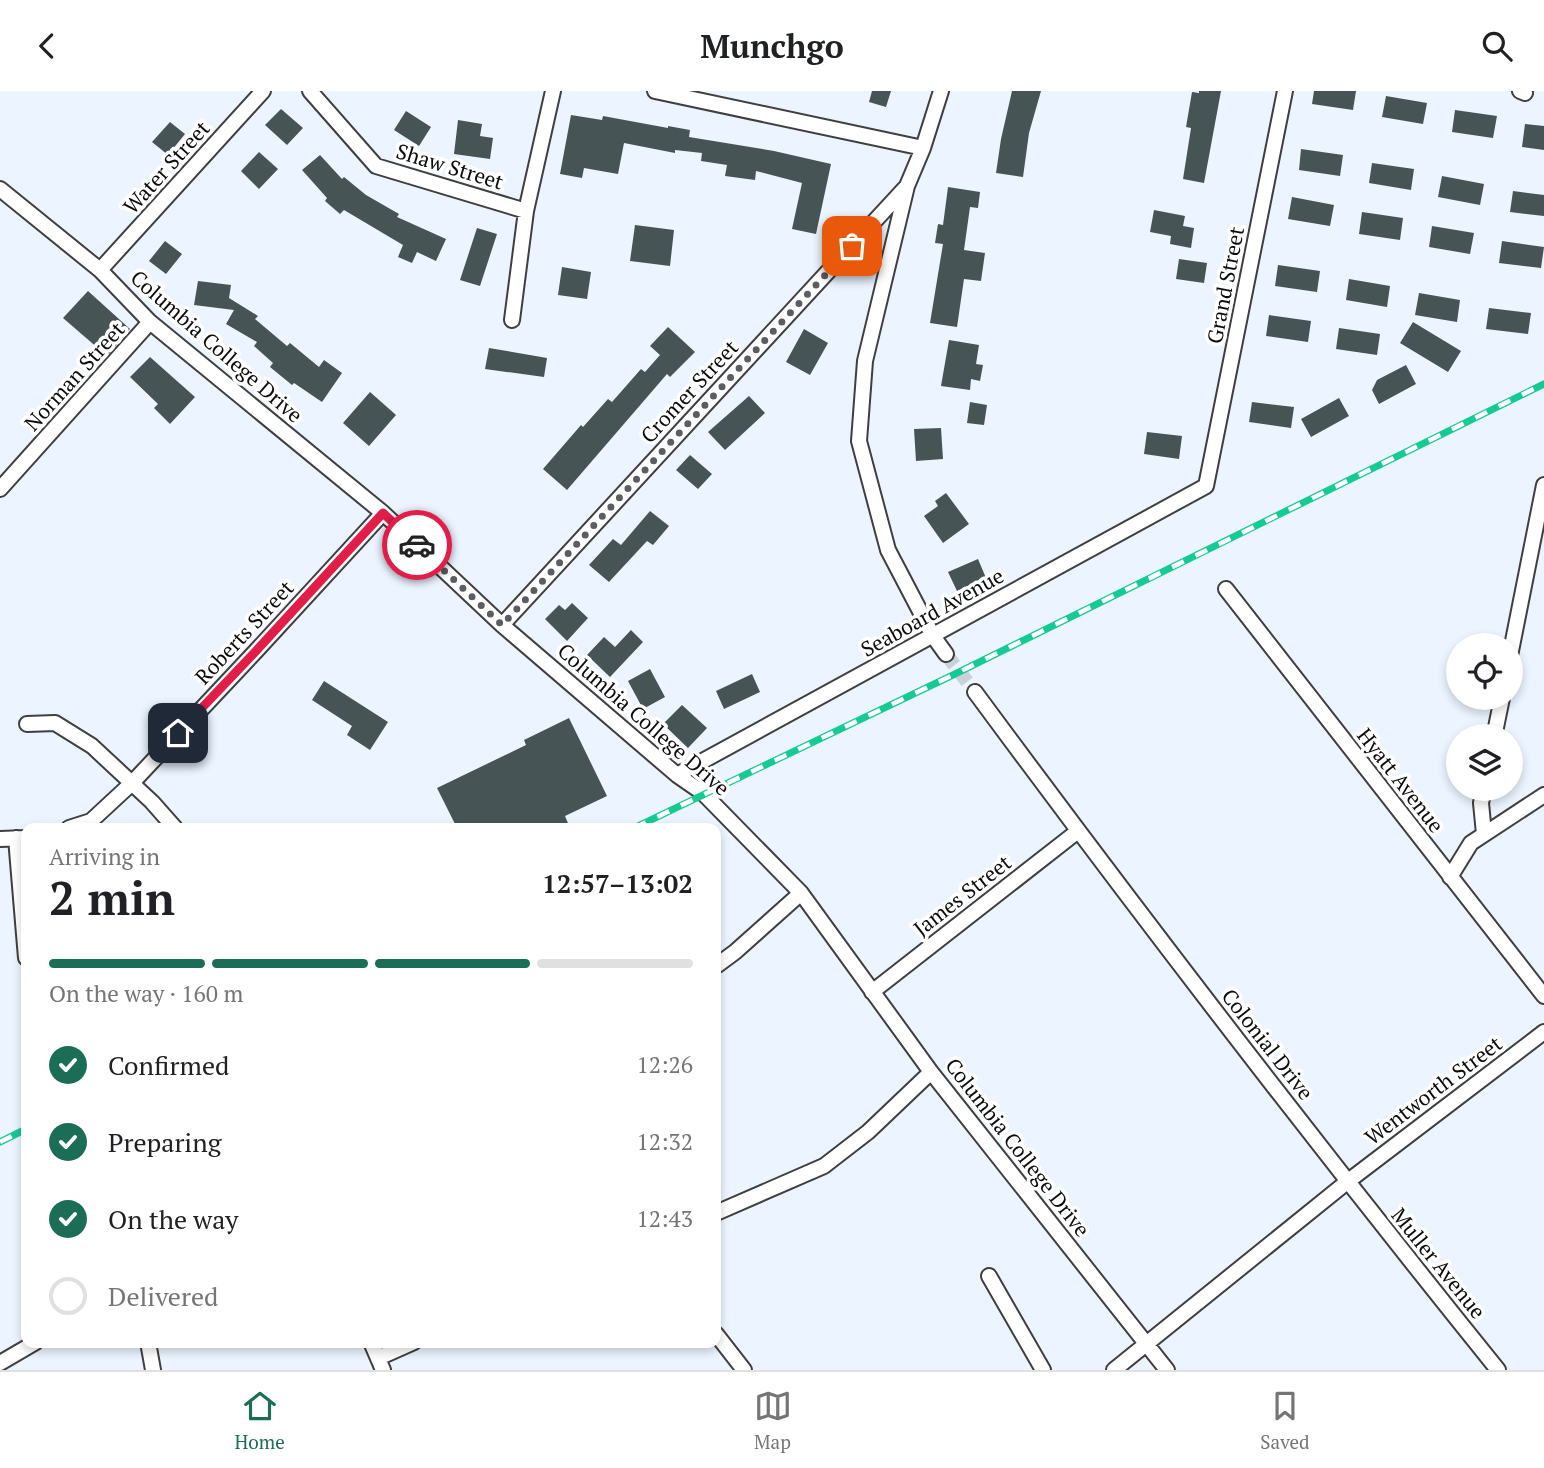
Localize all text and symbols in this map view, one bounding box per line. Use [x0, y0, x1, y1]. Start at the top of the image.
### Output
text: Munchgo [700, 25, 844, 67]
icon: back [28, 27, 66, 65]
icon: search [1478, 27, 1516, 65]
street label: Water Street [117, 114, 215, 220]
street label: Shaw Street [393, 136, 507, 196]
pin [822, 216, 882, 276]
street label: Grand Street [1200, 224, 1250, 346]
icon: bag [833, 227, 871, 265]
street label: Columbia College Drive [125, 264, 309, 428]
street label: Norman Street [18, 315, 131, 436]
street label: Cromer Street [634, 333, 744, 448]
courier [382, 510, 452, 580]
icon: car [398, 526, 436, 564]
street label: Seaboard Avenue [856, 561, 1008, 663]
street label: Roberts Street [189, 574, 300, 690]
map controls [1446, 633, 1523, 801]
button: locate [1446, 633, 1523, 710]
street label: Columbia College Drive [552, 637, 736, 801]
pin [148, 703, 208, 763]
icon: home [159, 714, 197, 752]
street label: Hyatt Avenue [1351, 722, 1451, 838]
button: layers [1446, 724, 1523, 801]
text: Arriving in [49, 841, 160, 872]
street label: James Street [907, 848, 1017, 942]
text: 12:57–13:02 [542, 866, 693, 900]
text: 2 min [49, 867, 175, 928]
text: On the way · 160 m [49, 978, 243, 1009]
street label: Colonial Drive [1216, 983, 1320, 1105]
street label: Wentworth Street [1359, 1029, 1507, 1151]
icon: check [49, 1046, 87, 1084]
text: Confirmed [108, 1048, 229, 1082]
text: 12:26 [636, 1049, 693, 1080]
street label: Columbia College Drive [939, 1052, 1097, 1242]
icon: check [49, 1123, 87, 1161]
text: Preparing [108, 1125, 221, 1159]
text: 12:32 [636, 1126, 693, 1157]
icon: check [49, 1200, 87, 1238]
text: On the way [108, 1202, 239, 1236]
street label: Muller Avenue [1386, 1202, 1492, 1324]
text: 12:43 [636, 1203, 693, 1234]
text: Delivered [108, 1279, 218, 1313]
tab: Home [234, 1387, 285, 1454]
tab: Map [754, 1387, 792, 1454]
tab: Saved [1260, 1387, 1310, 1454]

